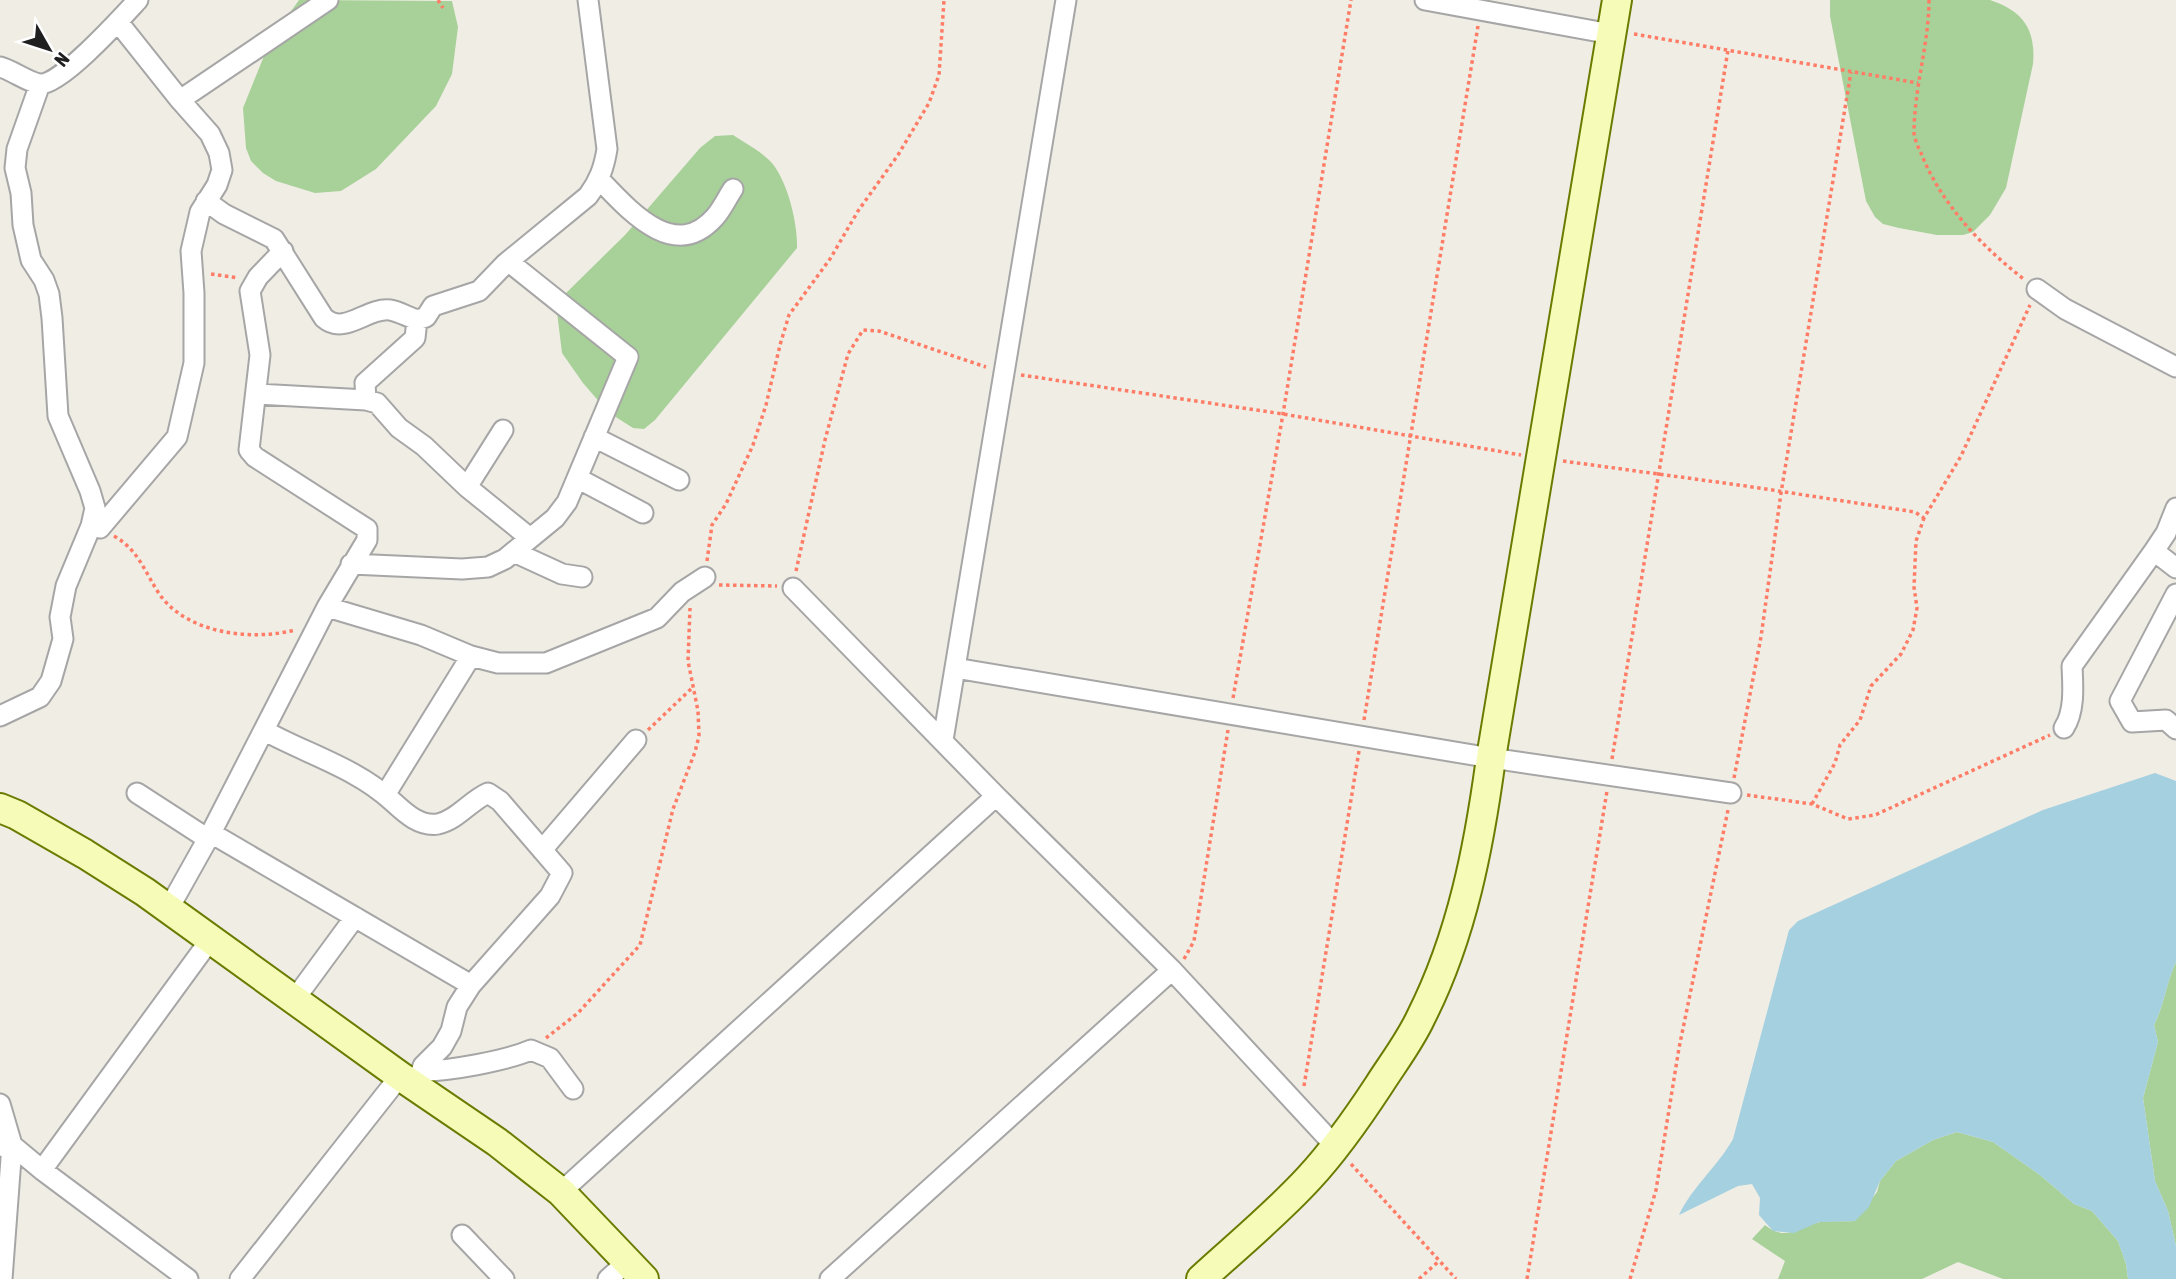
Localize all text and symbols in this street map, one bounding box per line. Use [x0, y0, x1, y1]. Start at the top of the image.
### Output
north arrow [14, 14, 84, 84]
text: N [50, 48, 74, 71]

